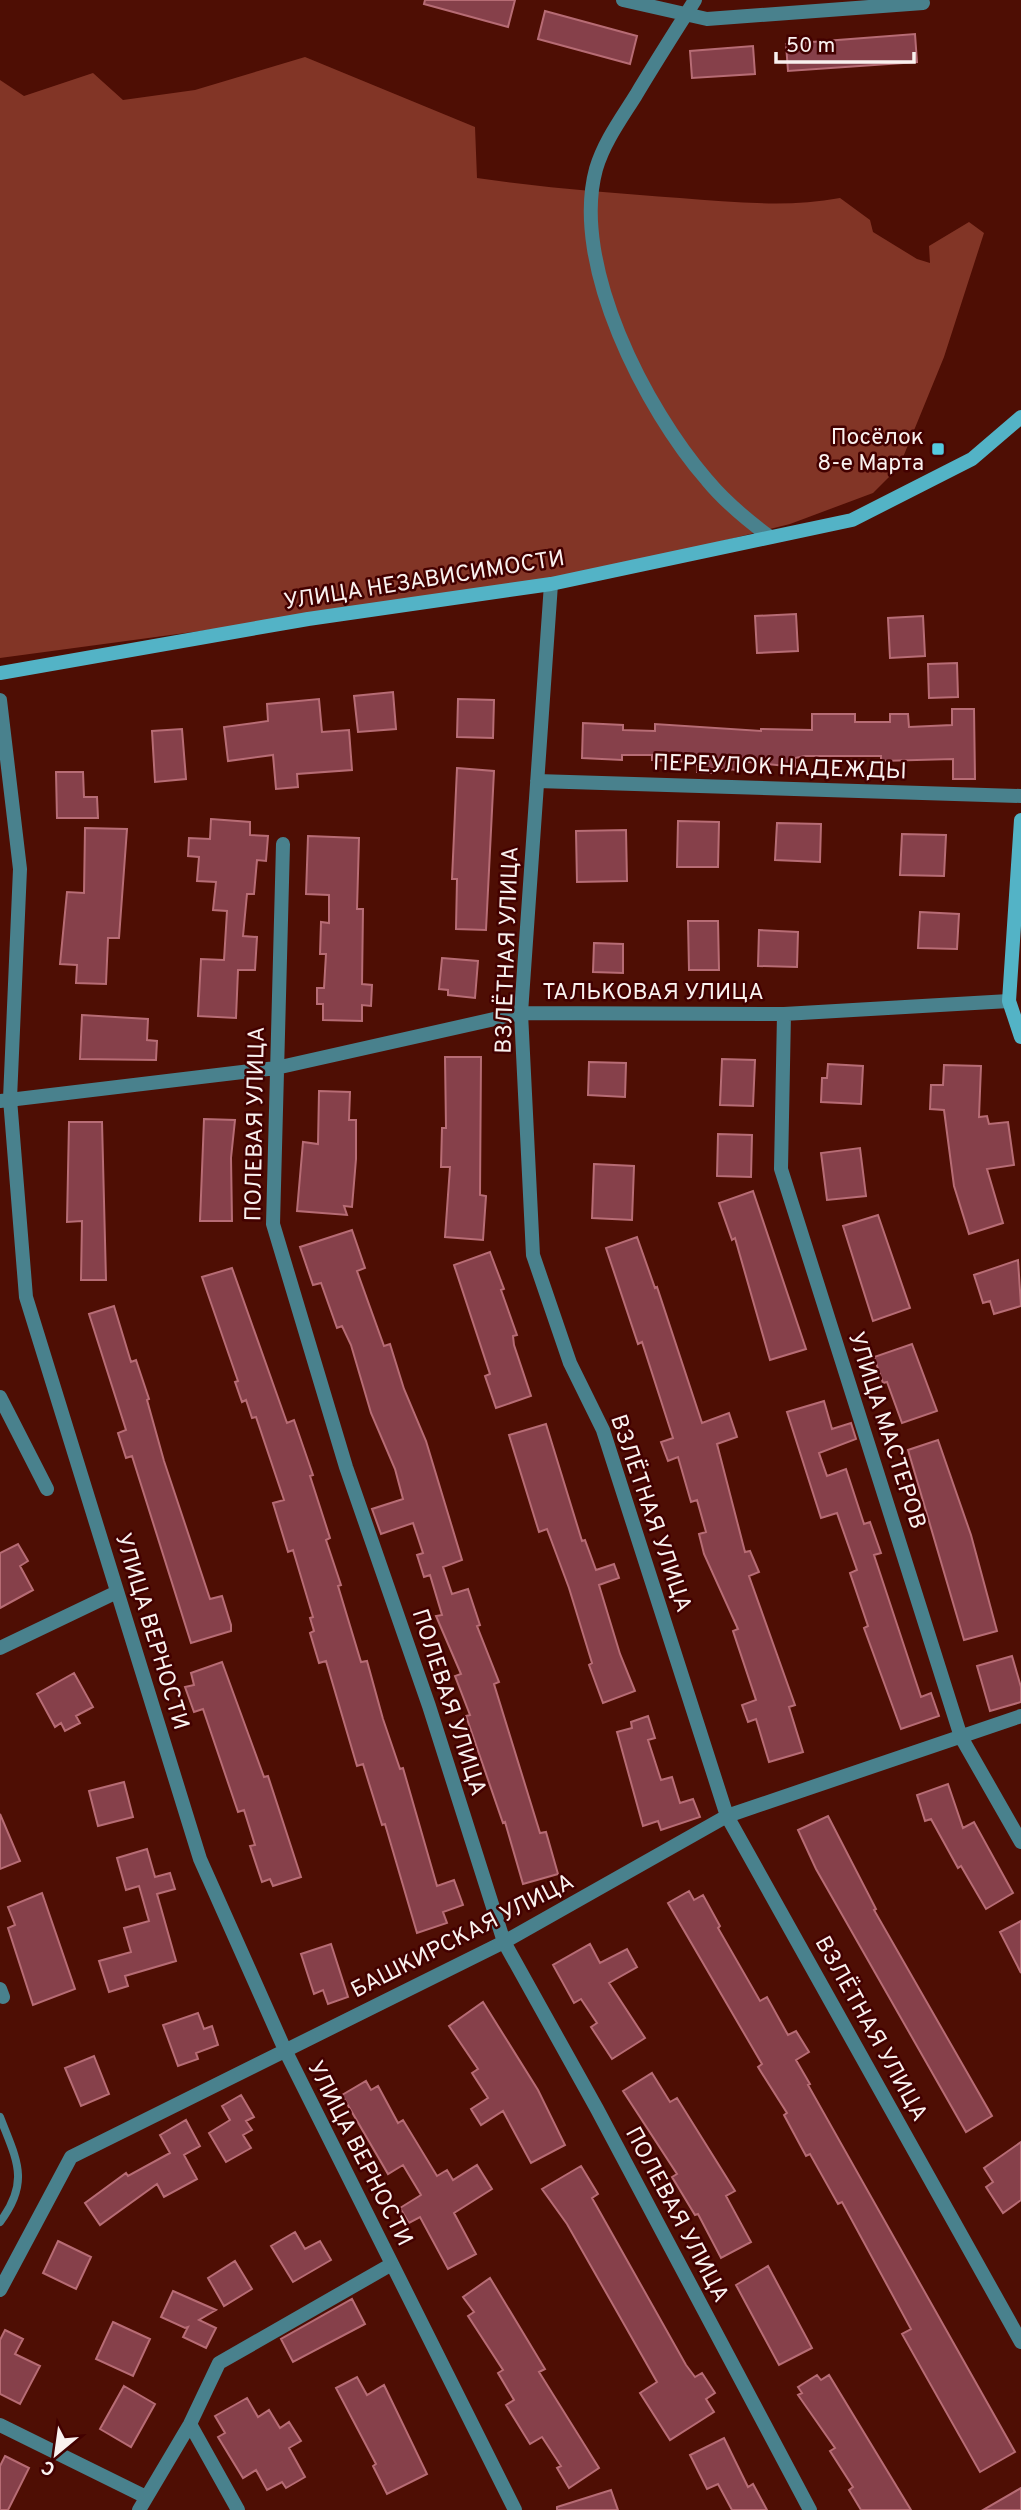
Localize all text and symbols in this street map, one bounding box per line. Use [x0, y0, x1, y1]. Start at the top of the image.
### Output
scale bar [776, 21, 914, 65]
text: 50 m [786, 33, 835, 60]
place label: Посёлок 8-е Марта [817, 424, 924, 479]
marker: Посёлок 8-е Марта [930, 441, 946, 457]
street label: УЛИЦА НЕЗАВИСИМОСТИ [282, 545, 567, 618]
street label: ПЕРЕУЛОК НАДЕЖДЫ [653, 750, 907, 787]
street label: ВЗЛЁТНАЯ УЛИЦА [489, 846, 527, 1054]
street label: ТАЛЬКОВАЯ УЛИЦА [542, 979, 764, 1008]
street label: ПОЛЕВАЯ УЛИЦА [240, 1026, 273, 1222]
street label: УЛИЦА МАСТЕРОВ [840, 1329, 931, 1533]
street label: ВЗЛЁТНАЯ УЛИЦА [602, 1411, 698, 1617]
street label: УЛИЦА ВЕРНОСТИ [107, 1530, 194, 1734]
street label: ПОЛЕВАЯ УЛИЦА [404, 1606, 492, 1800]
street label: БАШКИРСКАЯ УЛИЦА [347, 1868, 580, 2006]
street label: ВЗЛЁТНАЯ УЛИЦА [807, 1931, 934, 2127]
street label: УЛИЦА ВЕРНОСТИ [300, 2057, 418, 2252]
street label: ПОЛЕВАЯ УЛИЦА [617, 2122, 734, 2308]
north arrow [21, 2419, 91, 2489]
text: С [38, 2454, 60, 2481]

